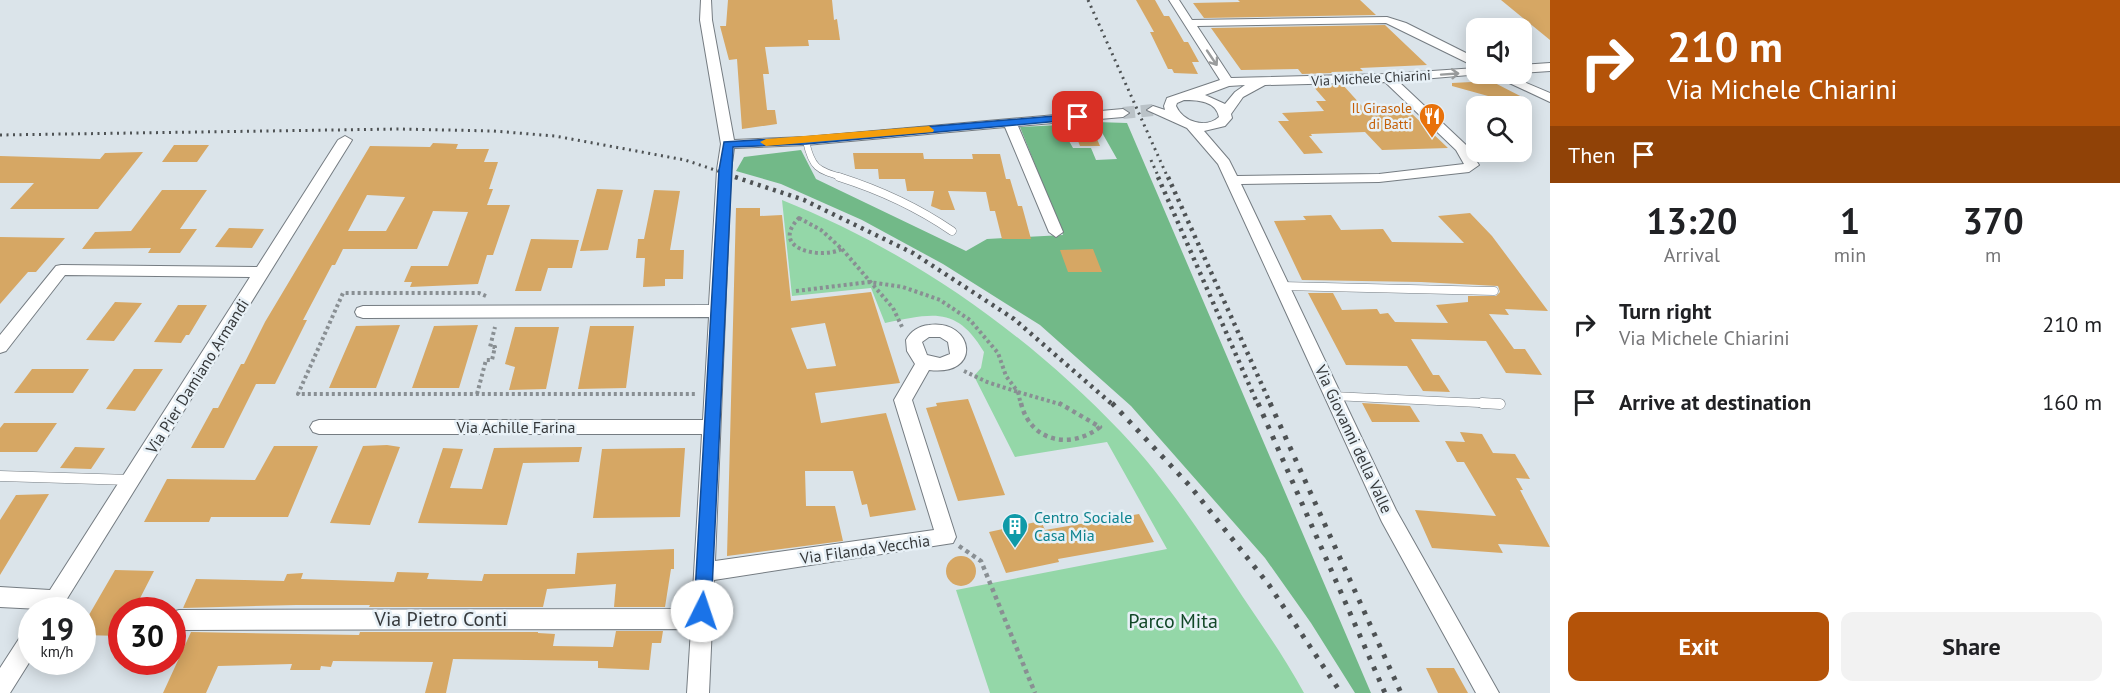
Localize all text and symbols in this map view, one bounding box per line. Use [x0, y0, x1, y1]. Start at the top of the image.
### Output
map controls [1466, 18, 1532, 162]
button: sound [1466, 18, 1532, 84]
text: 210 m [1667, 19, 1783, 74]
icon: right [1568, 24, 1646, 102]
one-way arrow [1206, 50, 1218, 66]
street label: Via Michele Chiarini [1310, 66, 1431, 90]
one-way arrow [1440, 68, 1460, 79]
text: Via Michele Chiarini [1667, 72, 1897, 106]
pin [1052, 91, 1103, 142]
button: search [1466, 96, 1532, 162]
place label: Il Girasole di Batti [1351, 99, 1412, 133]
icon: arrive [1061, 100, 1094, 133]
restaurant icon: Il Girasole di Batti [1417, 101, 1447, 139]
icon: arrive [1627, 138, 1660, 171]
text: Then [1568, 141, 1615, 169]
text: 13:20 [1646, 197, 1738, 244]
text: 1 [1840, 197, 1860, 244]
text: 370 [1963, 197, 2024, 244]
text: Arrival [1664, 242, 1720, 268]
text: min [1834, 242, 1866, 268]
text: m [1985, 242, 2001, 268]
street label: Via Pier Damiano Armandi [141, 295, 253, 458]
text: Turn right [1619, 297, 1711, 325]
icon: right [1568, 308, 1601, 341]
text: 210 m [2042, 310, 2102, 338]
text: Via Michele Chiarini [1619, 325, 1790, 351]
street label: Via Giovanni della Valle [1310, 361, 1397, 516]
icon: arrive [1568, 386, 1601, 419]
text: Arrive at destination [1619, 388, 1811, 416]
text: 160 m [2042, 388, 2102, 416]
street label: Via Achille Farina [456, 417, 575, 437]
place label: Centro Sociale Casa Mia [1034, 507, 1132, 545]
building icon: Centro Sociale Casa Mia [1000, 511, 1030, 549]
street label: Via Filanda Vecchia [798, 530, 931, 568]
position arrow [670, 579, 734, 643]
speed limit sign: 30 [108, 597, 186, 675]
street label: Via Pietro Conti [374, 606, 507, 632]
park label: Parco Mita [1128, 608, 1218, 634]
text: 19 [40, 609, 74, 648]
button: Exit [1568, 612, 1829, 681]
button: Share [1841, 612, 2102, 681]
text: km/h [41, 642, 73, 661]

